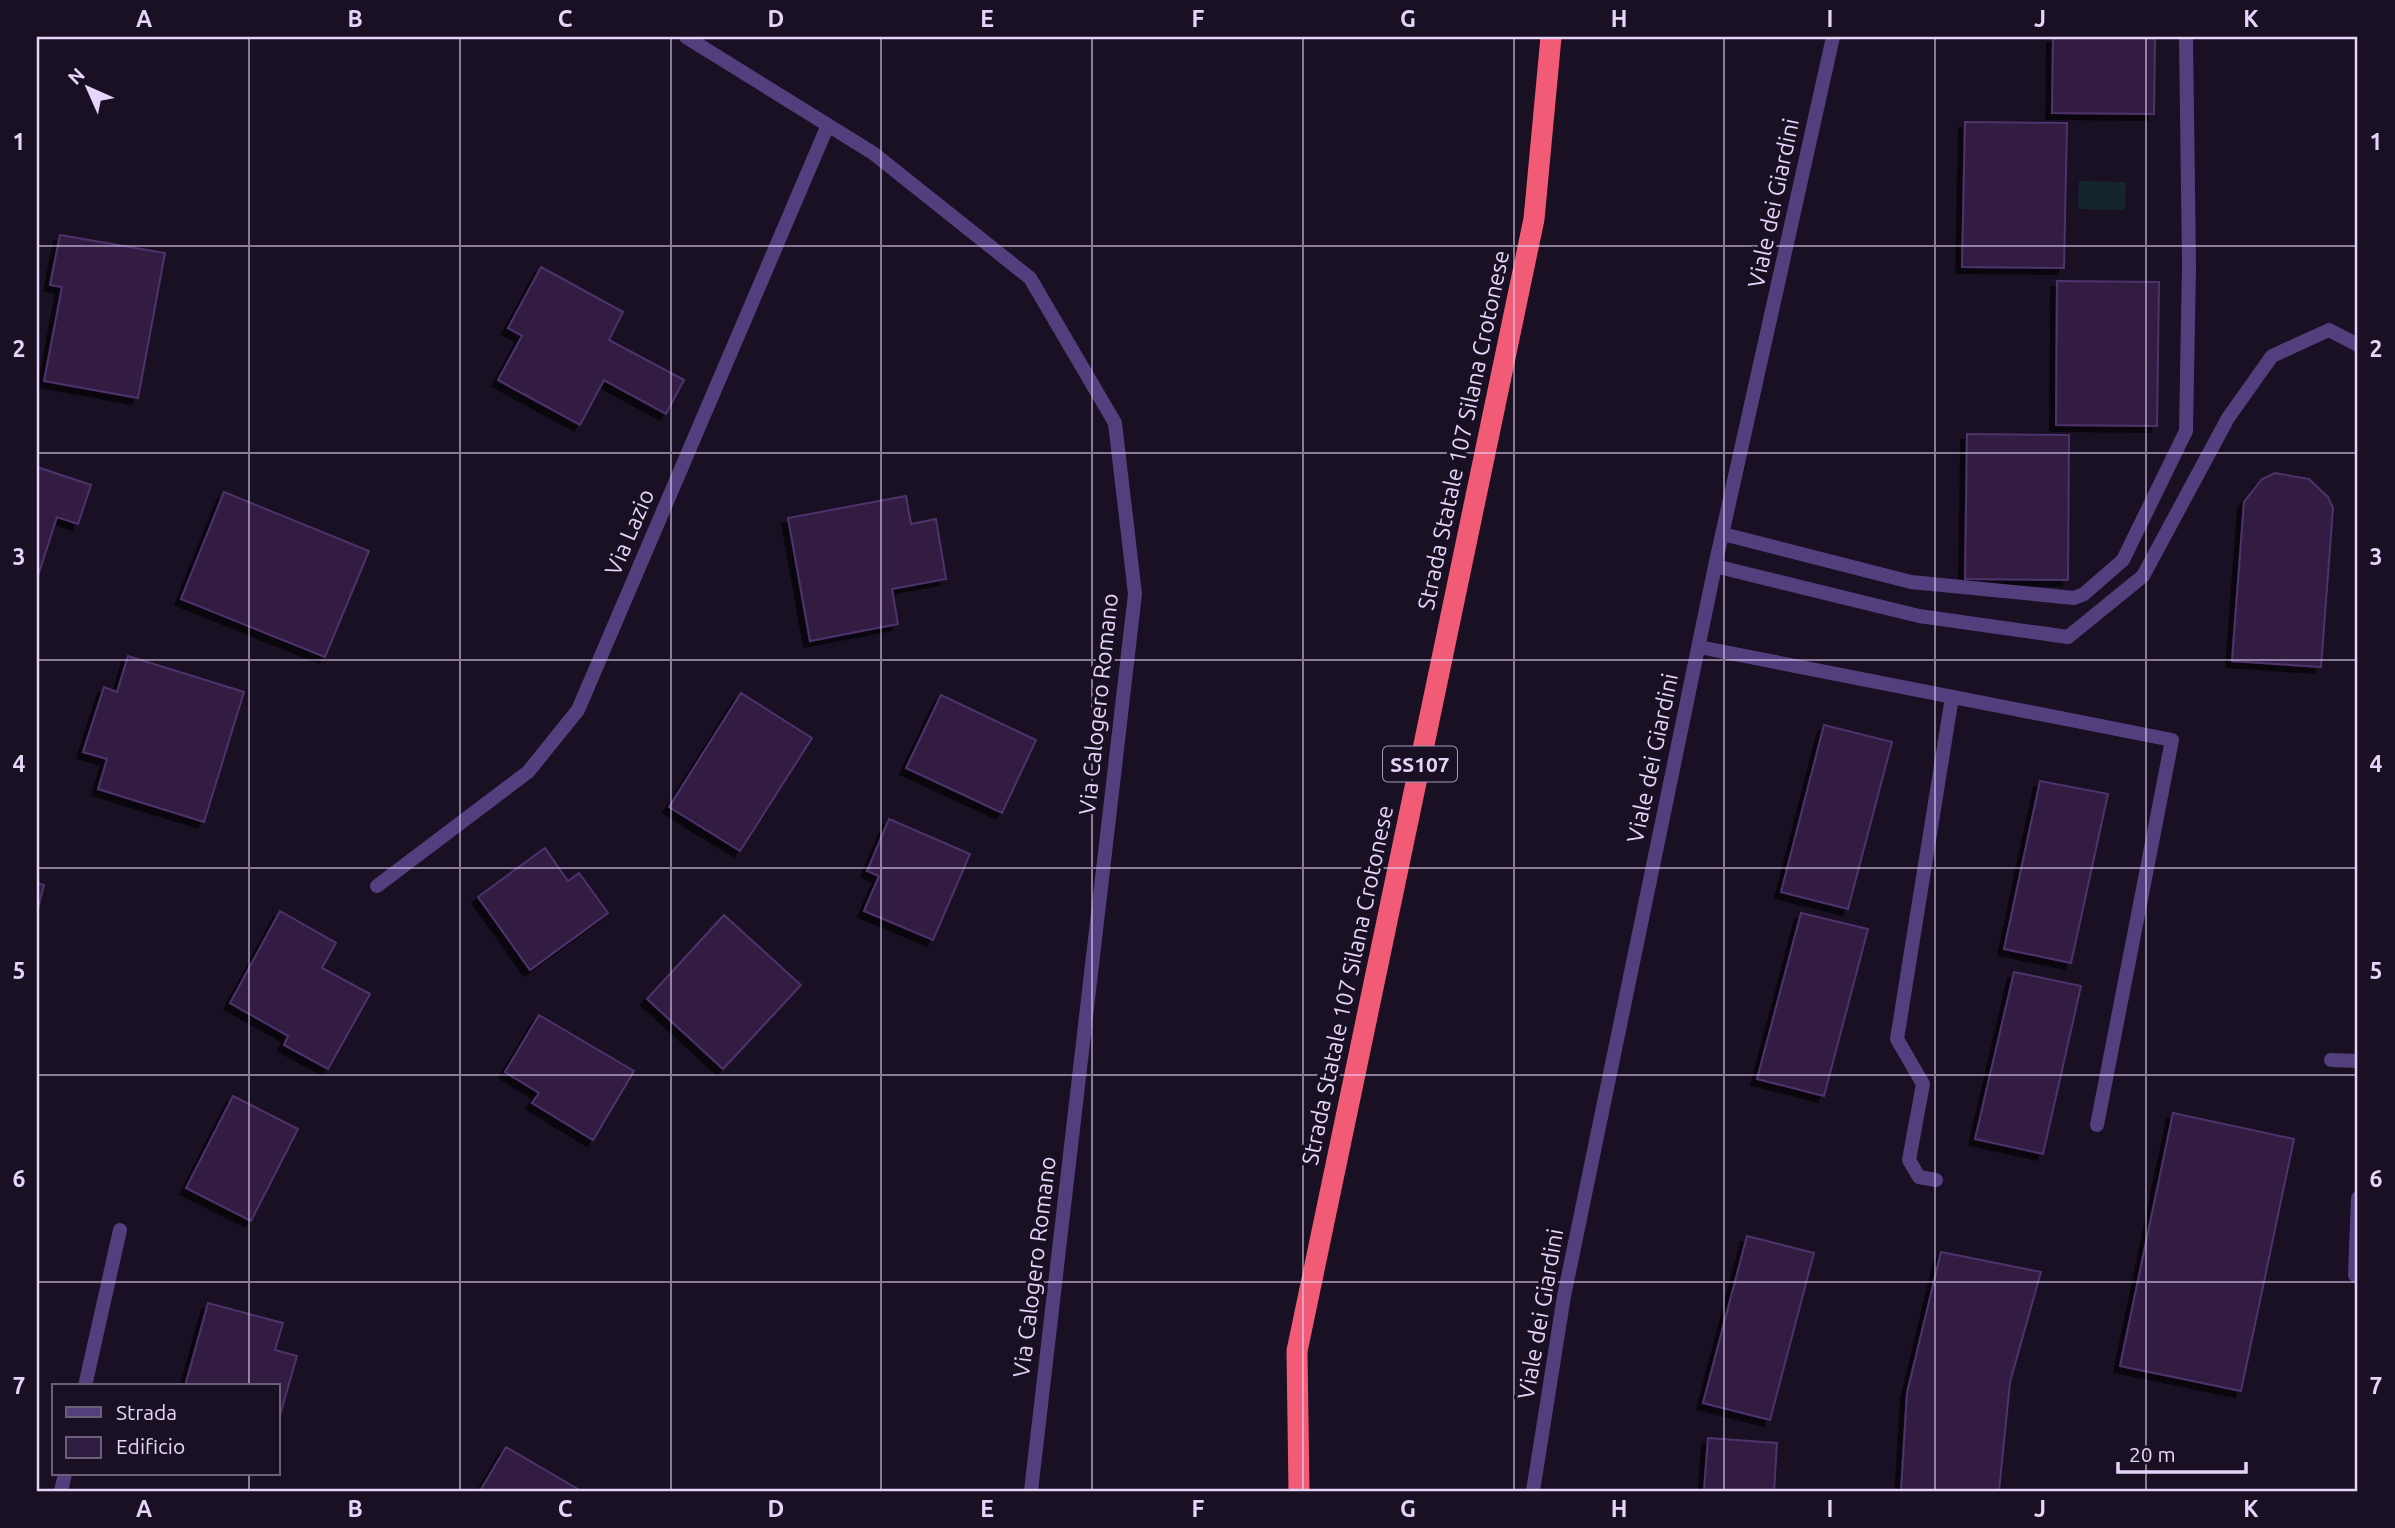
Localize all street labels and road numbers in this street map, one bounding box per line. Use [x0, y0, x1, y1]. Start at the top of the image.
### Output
street label: Viale dei Giardini [1743, 116, 1803, 290]
street label: Strada Statale 107 Silana Crotonese [1413, 248, 1513, 612]
street label: Via Lazio [600, 485, 658, 579]
street label: Via Calogero Romano [1074, 592, 1122, 816]
street label: Viale dei Giardini [1622, 671, 1682, 845]
road number: SS107 [1383, 746, 1457, 782]
street label: Strada Statale 107 Silana Crotonese [1297, 803, 1397, 1167]
street label: Via Calogero Romano [1008, 1155, 1060, 1379]
street label: Viale dei Giardini [1513, 1227, 1567, 1401]

